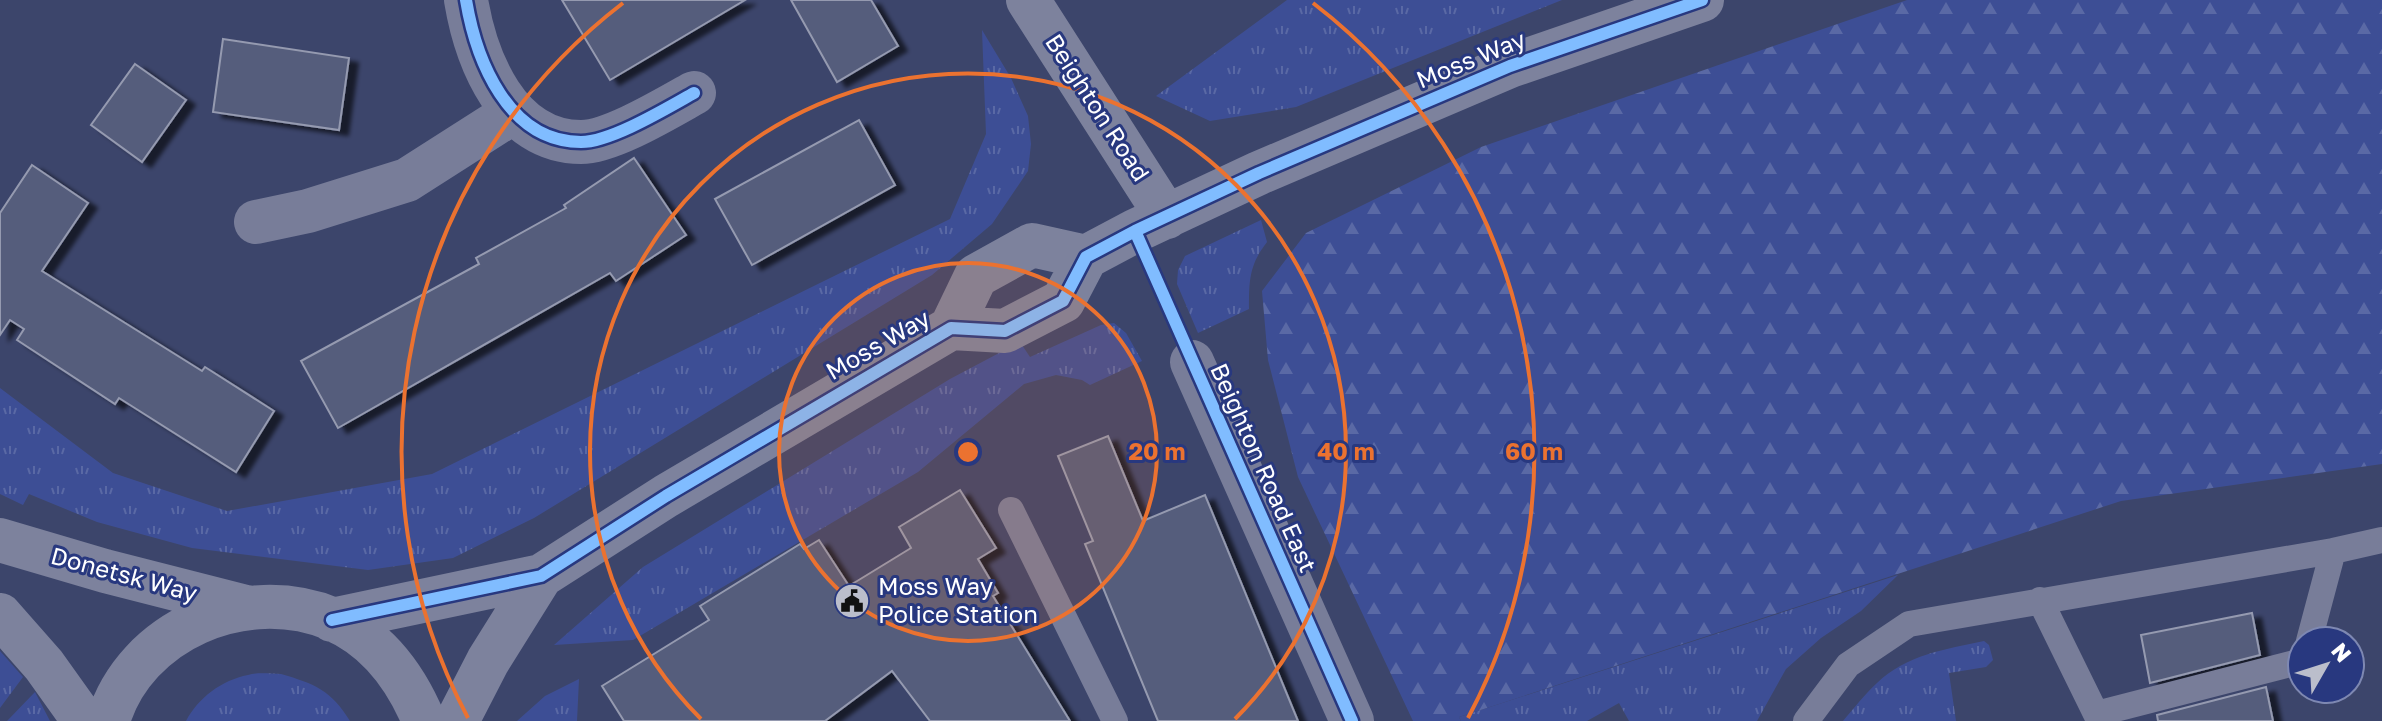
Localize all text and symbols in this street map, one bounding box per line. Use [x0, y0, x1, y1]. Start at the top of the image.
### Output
street label: Moss Way [1412, 24, 1529, 94]
street label: Beighton Road [1040, 28, 1157, 186]
street label: Moss Way [820, 302, 934, 385]
street label: Beighton Road East [1205, 358, 1323, 576]
text: 20 m [1128, 436, 1186, 465]
text: 40 m [1317, 436, 1375, 465]
text: 60 m [1505, 436, 1563, 465]
centre of rings [954, 438, 982, 466]
street label: Donetsk Way [48, 540, 201, 607]
place label: Moss Way Police Station [878, 571, 1038, 628]
public building icon: Moss Way Police Station [833, 582, 871, 620]
north arrow [2286, 625, 2366, 705]
text: N [2326, 637, 2358, 667]

